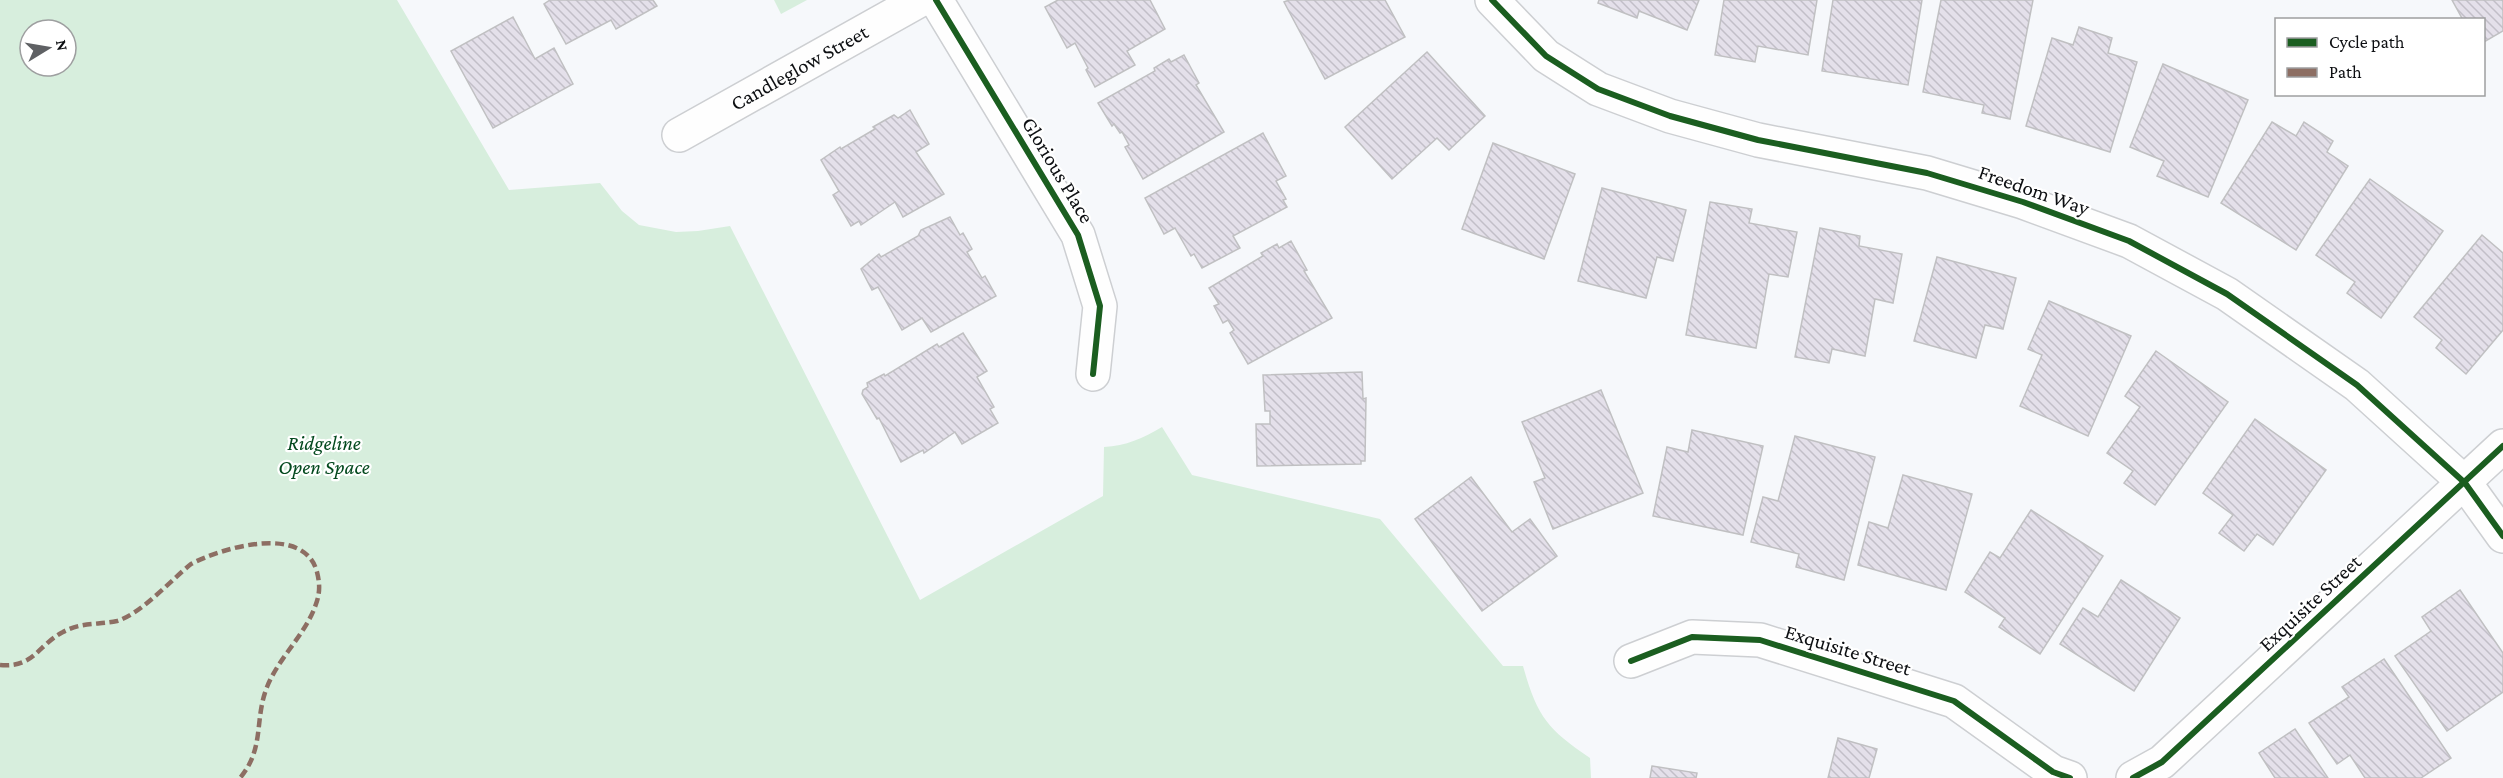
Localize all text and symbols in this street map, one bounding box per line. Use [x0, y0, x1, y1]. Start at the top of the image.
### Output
north arrow [18, 18, 78, 78]
legend [2275, 18, 2485, 96]
street label: Candleglow Street [726, 19, 873, 116]
text: Cycle path [2329, 32, 2405, 52]
text: N [53, 38, 72, 52]
text: Path [2329, 62, 2362, 82]
street label: Glorious Place [1017, 113, 1099, 227]
street label: Freedom Way [1975, 160, 2093, 220]
park label: Ridgeline Open Space [278, 431, 370, 479]
street label: Exquisite Street [2254, 549, 2367, 656]
street label: Exquisite Street [1782, 619, 1915, 681]

